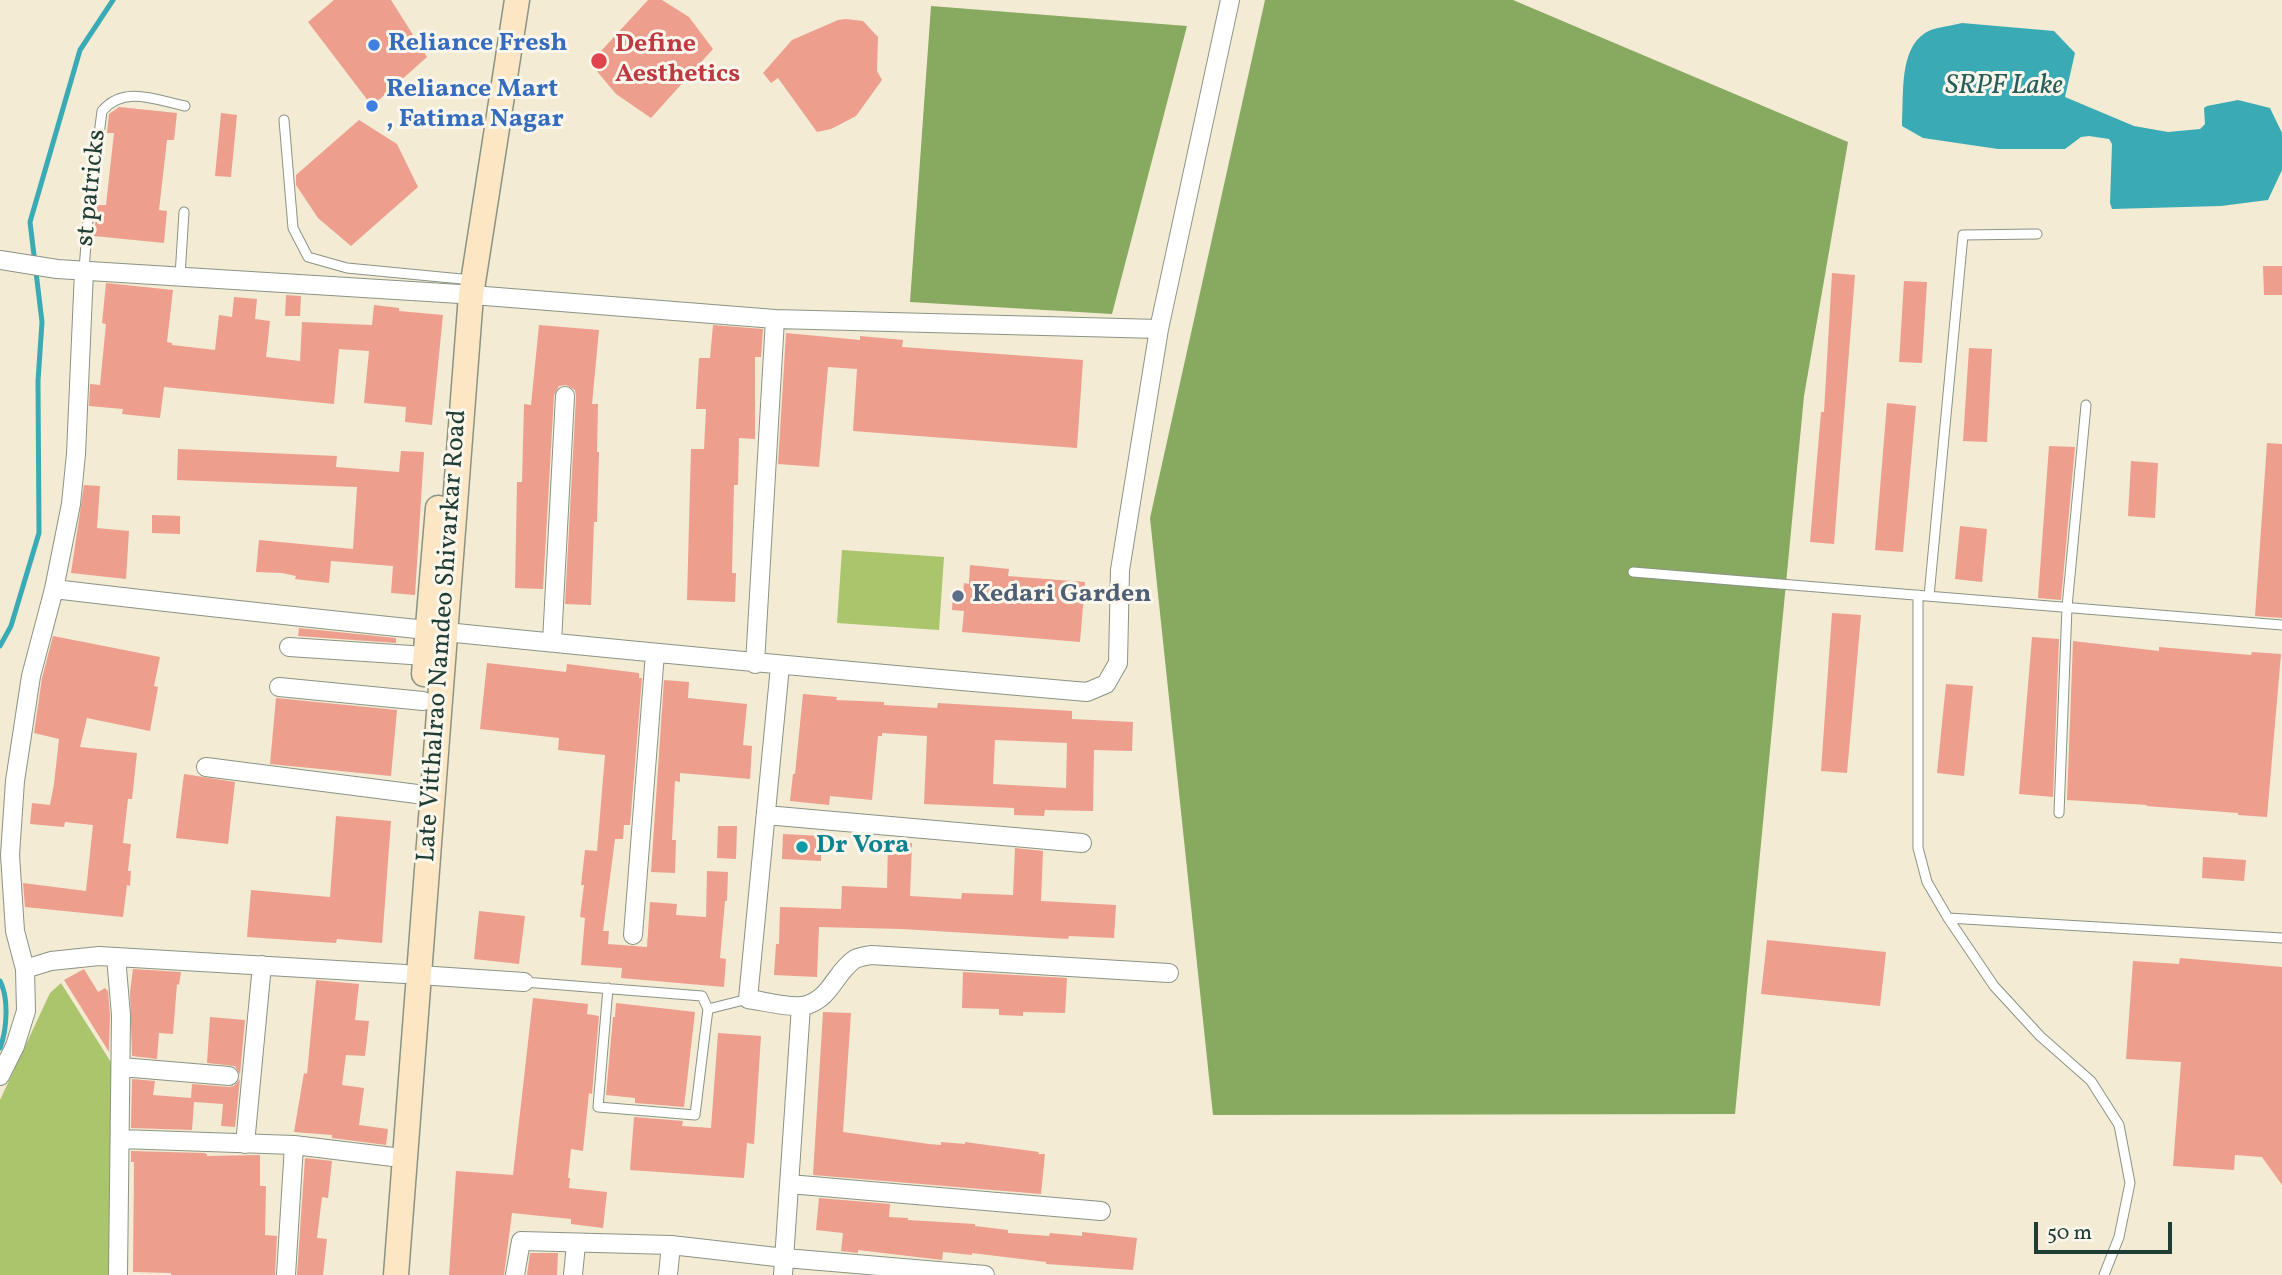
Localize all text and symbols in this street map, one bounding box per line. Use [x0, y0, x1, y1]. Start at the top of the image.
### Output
place label: Reliance Fresh [388, 29, 567, 61]
place label: Define Aesthetics [615, 30, 740, 92]
marker: Reliance Fresh [366, 37, 382, 53]
marker: Define Aesthetics [589, 51, 609, 71]
water label: SRPF Lake [1945, 71, 2063, 105]
place label: Reliance Mart , Fatima Nagar [386, 75, 564, 136]
marker: Reliance Mart , Fatima Nagar [364, 98, 380, 114]
street label: st patricks [71, 128, 115, 248]
street label: Late Vitthalrao Namdeo Shivarkar Road [413, 409, 475, 863]
place label: Kedari Garden [972, 580, 1151, 612]
marker: Kedari Garden [950, 588, 966, 604]
place label: Dr Vora [816, 831, 909, 863]
marker: Dr Vora [794, 839, 810, 855]
scale bar [2037, 1208, 2175, 1252]
text: 50 m [2047, 1219, 2092, 1248]

